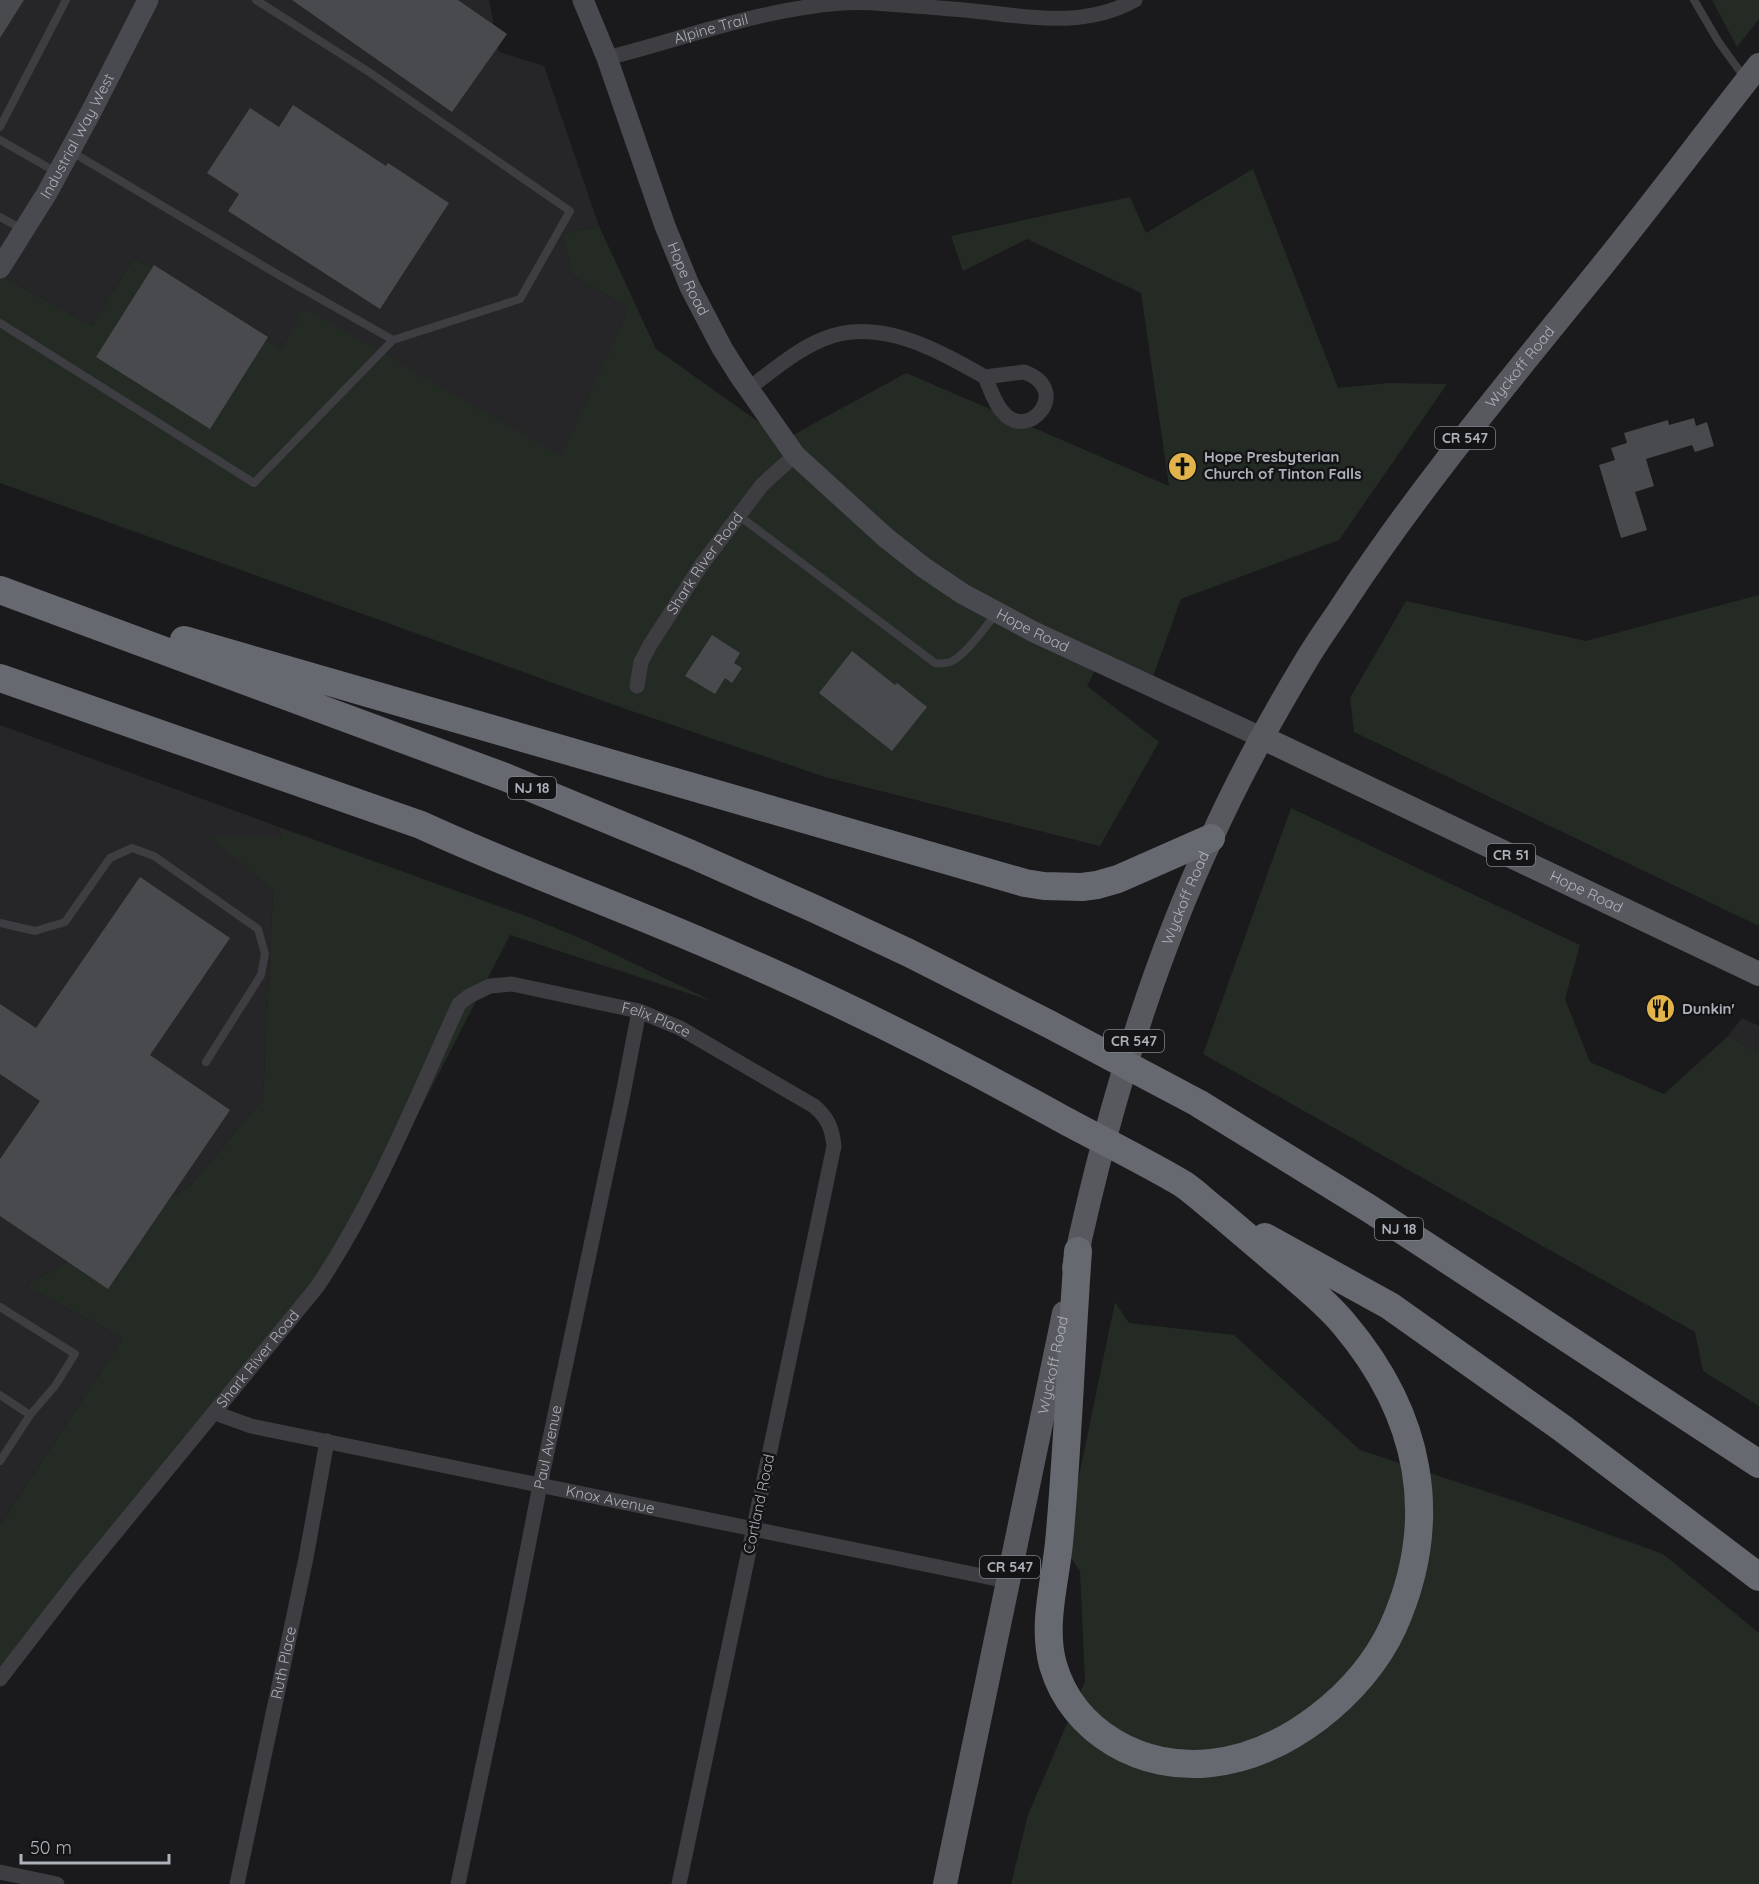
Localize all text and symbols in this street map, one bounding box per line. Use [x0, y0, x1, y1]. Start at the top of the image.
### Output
street label: Alpine Trail [671, 9, 750, 48]
street label: Industrial Way West [36, 70, 118, 202]
street label: Hope Road [664, 239, 713, 319]
street label: Wyckoff Road [1481, 322, 1558, 412]
road number: CR 547 [1435, 427, 1495, 449]
place label: Hope Presbyterian Church of Tinton Falls [1204, 447, 1361, 483]
church icon: Hope Presbyterian Church of Tinton Falls [1167, 450, 1199, 482]
street label: Shark River Road [662, 508, 747, 618]
street label: Hope Road [993, 604, 1072, 656]
road number: NJ 18 [508, 777, 556, 799]
road number: CR 51 [1487, 844, 1535, 866]
street label: Wyckoff Road [1157, 848, 1213, 947]
street label: Hope Road [1547, 866, 1626, 917]
restaurant icon: Dunkin' [1645, 993, 1677, 1025]
street label: Felix Place [620, 998, 694, 1041]
place label: Dunkin' [1682, 999, 1735, 1018]
road number: CR 547 [1104, 1030, 1164, 1052]
road number: NJ 18 [1375, 1218, 1423, 1240]
street label: Shark River Road [212, 1306, 303, 1411]
street label: Wyckoff Road [1033, 1314, 1072, 1416]
street label: Paul Avenue [529, 1403, 566, 1491]
street label: Cortland Road [739, 1452, 778, 1555]
street label: Knox Avenue [564, 1481, 657, 1518]
road number: CR 547 [980, 1556, 1040, 1578]
street label: Ruth Place [266, 1625, 300, 1701]
scale bar [21, 1827, 170, 1865]
text: 50 m [30, 1836, 72, 1859]

